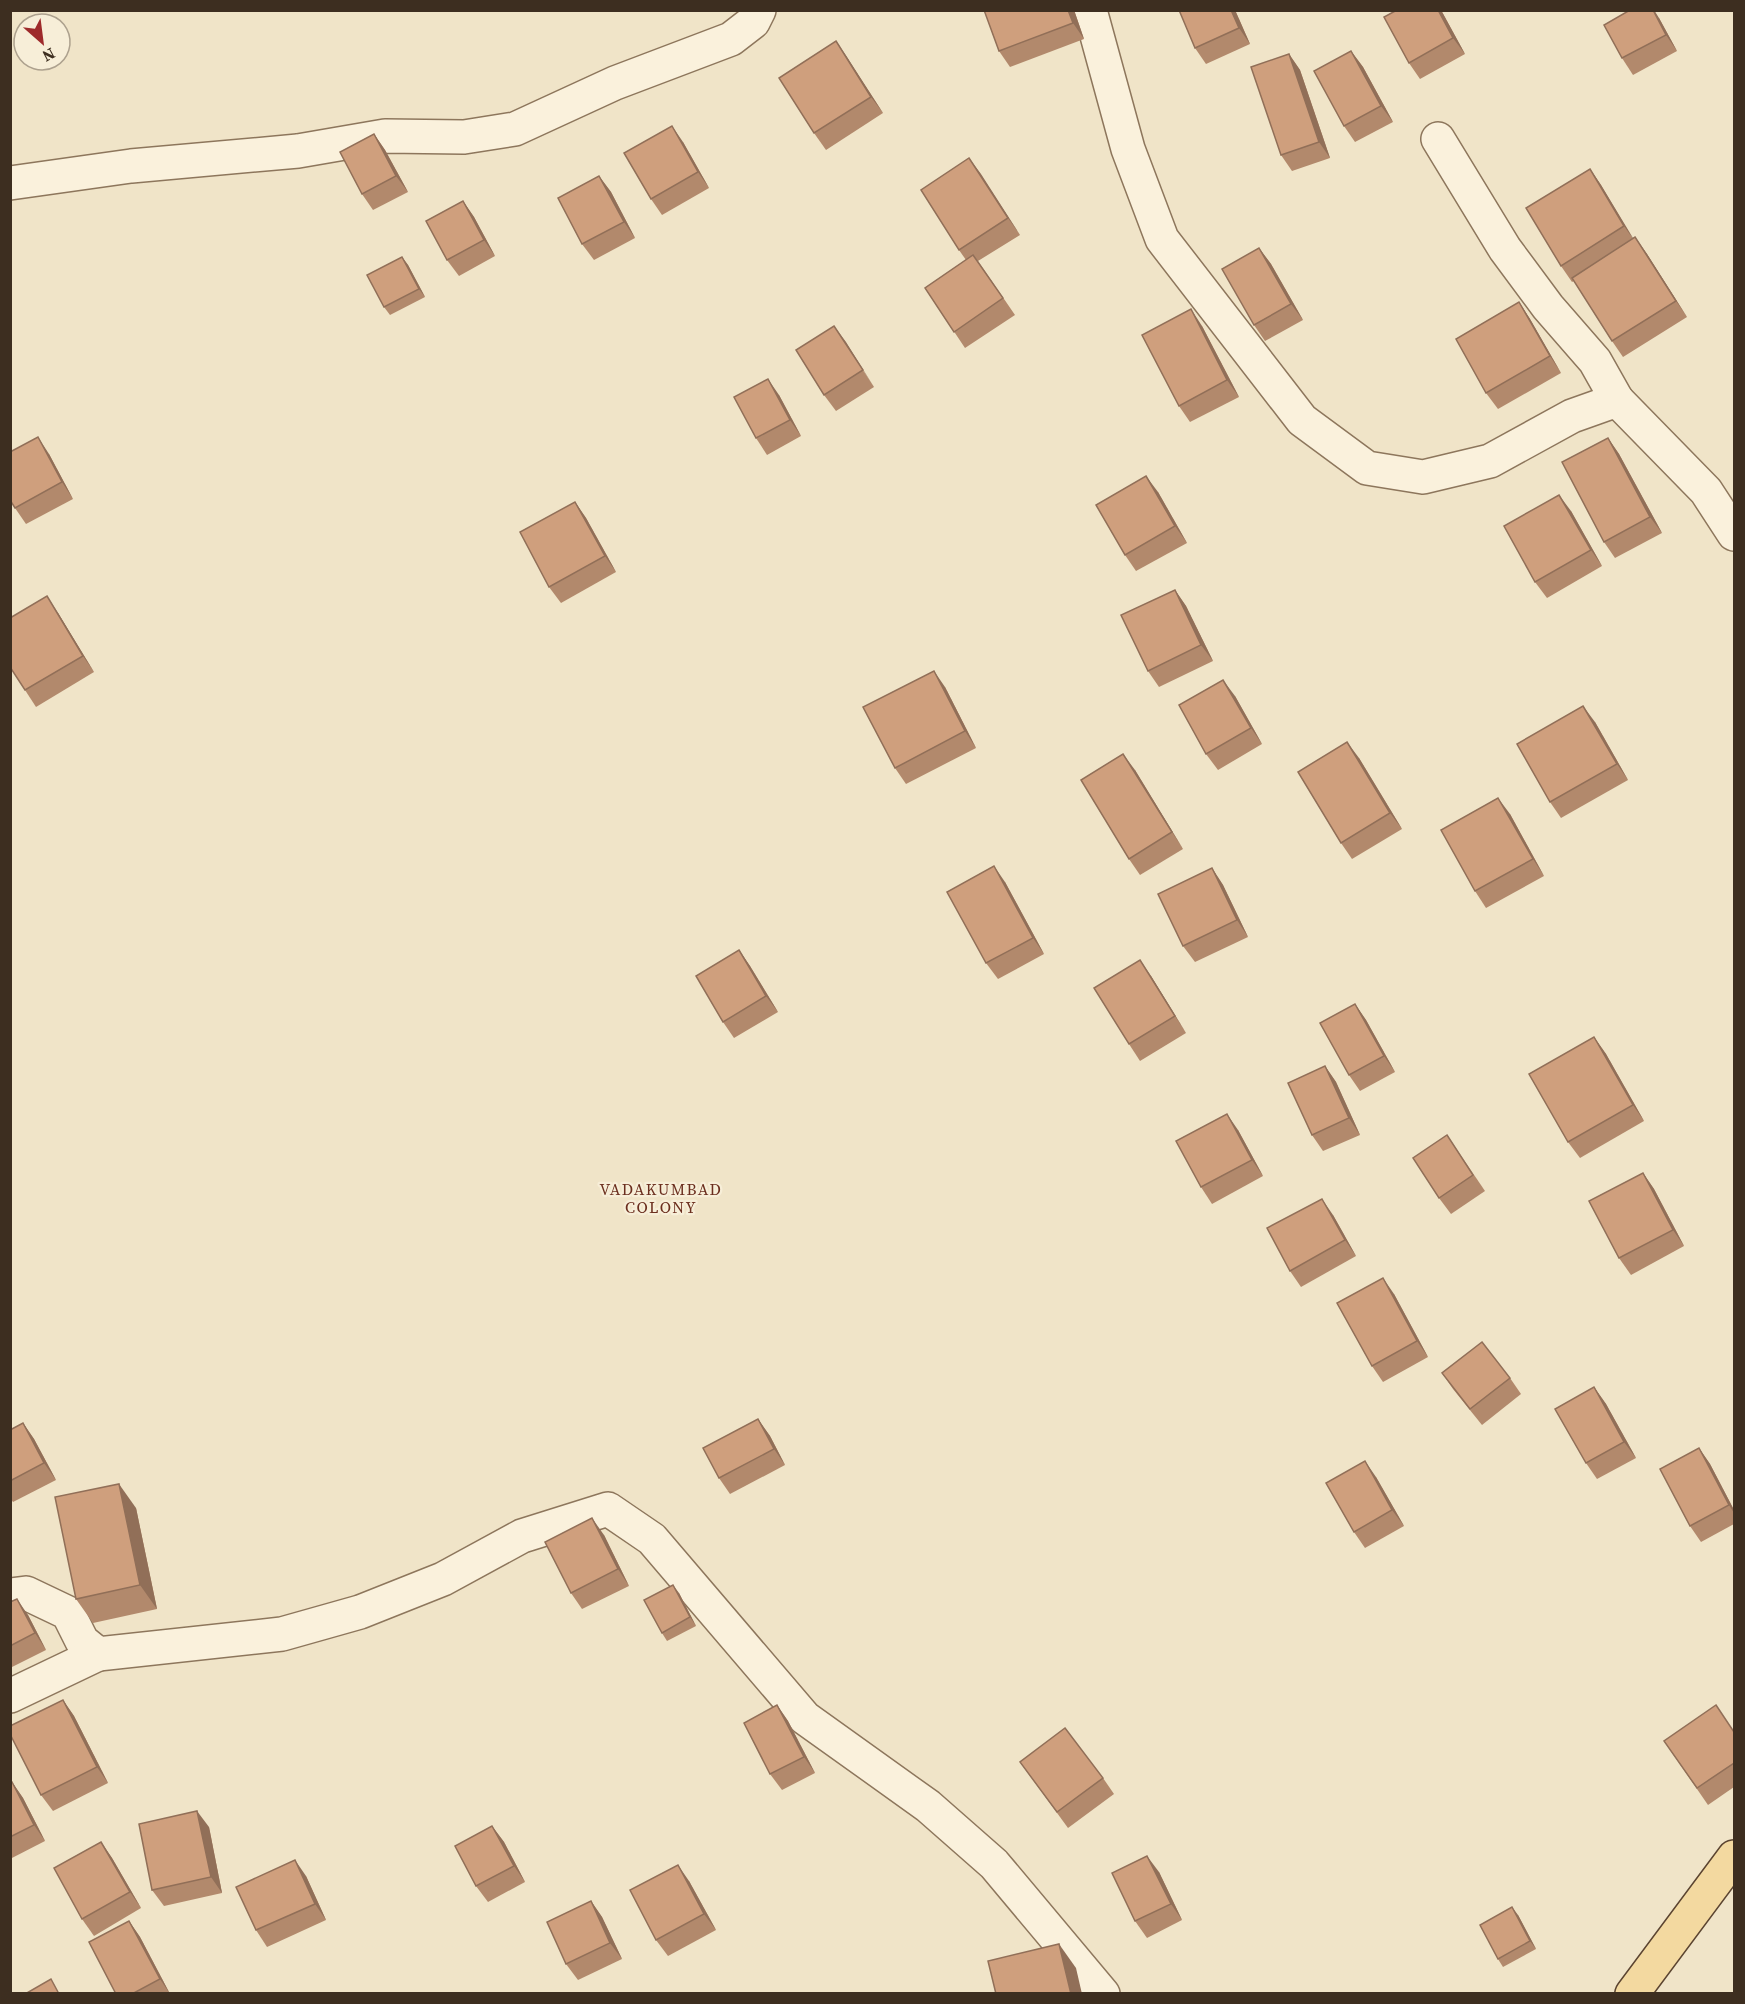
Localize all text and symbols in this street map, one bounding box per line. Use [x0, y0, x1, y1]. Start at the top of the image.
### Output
north arrow [12, 12, 72, 72]
text: N [38, 43, 59, 68]
district label: VADAKUMBAD COLONY [599, 1178, 723, 1218]

